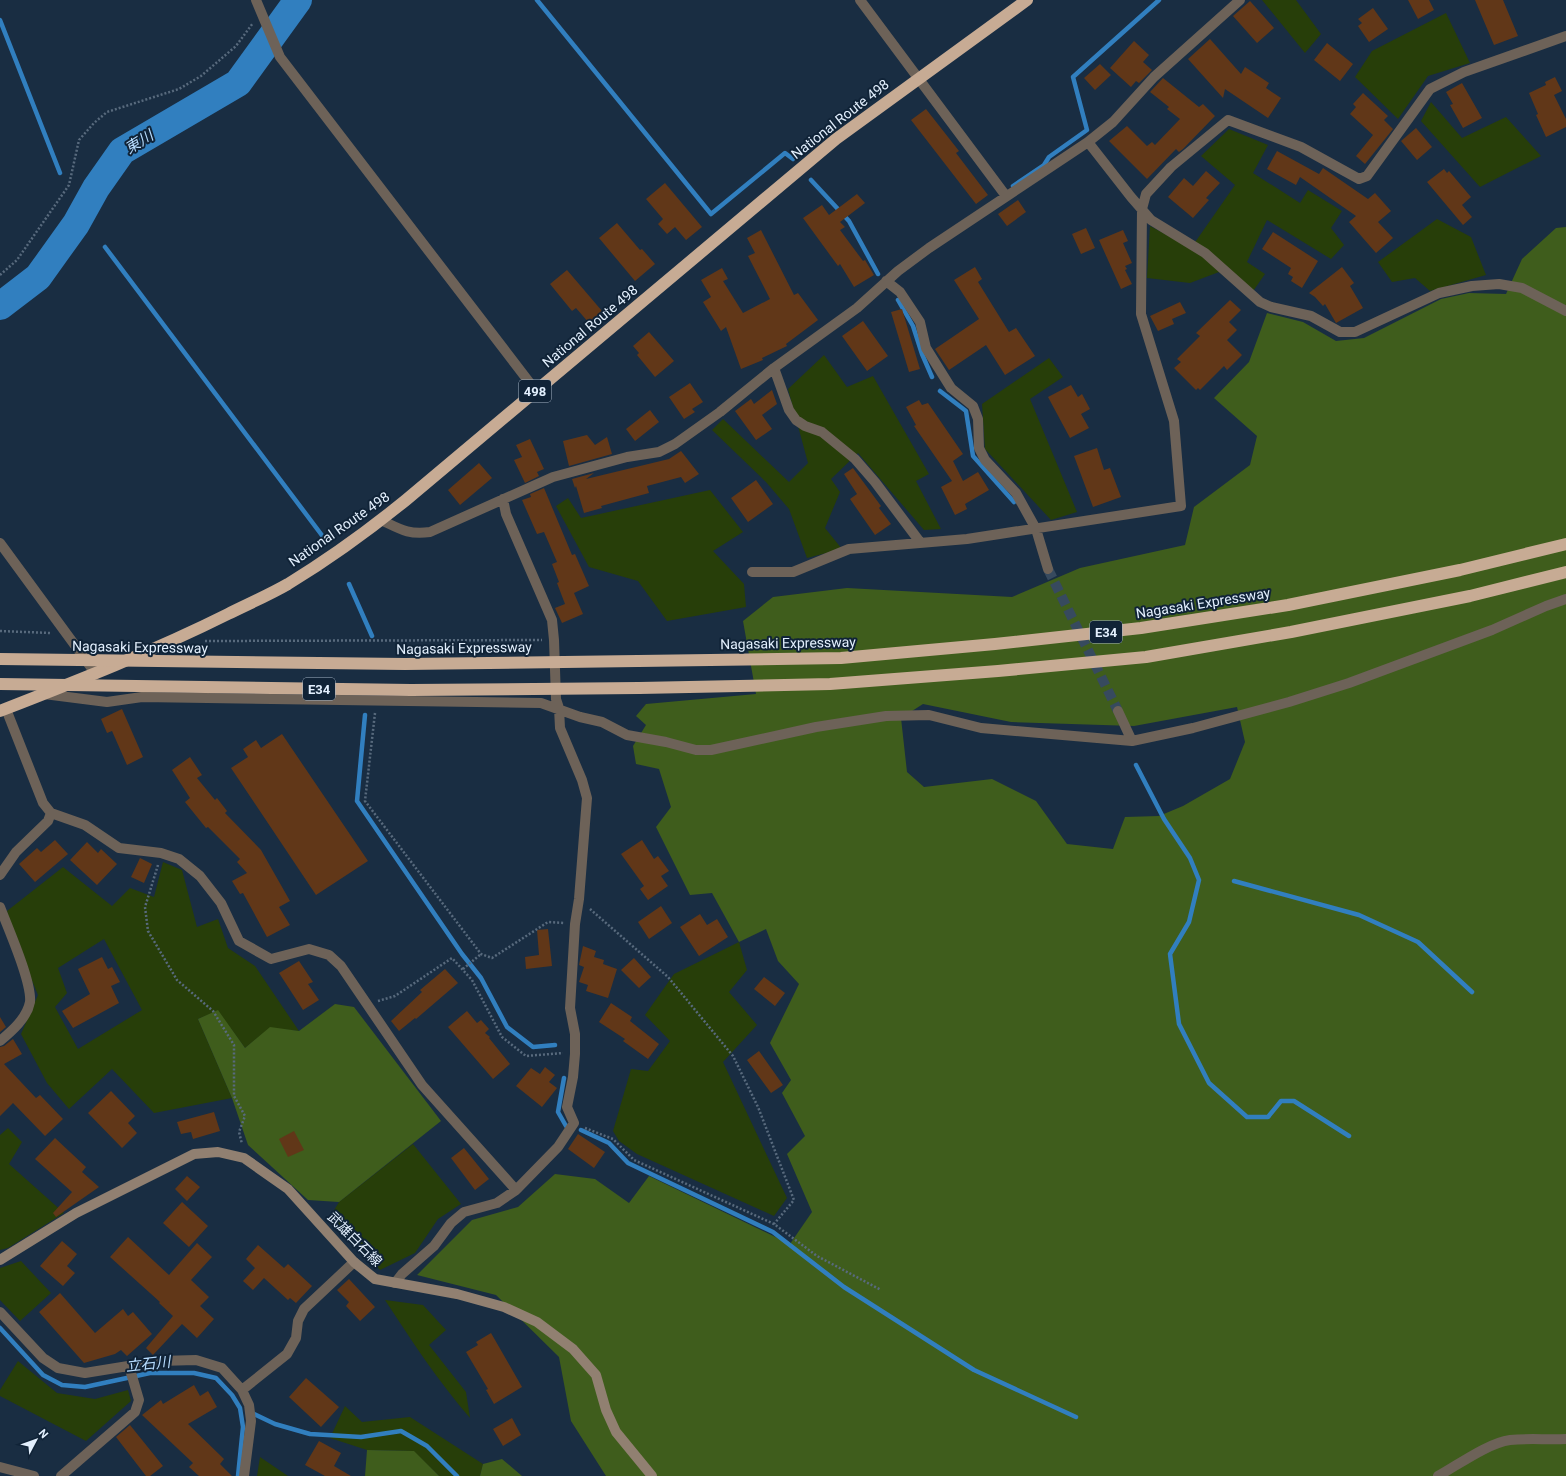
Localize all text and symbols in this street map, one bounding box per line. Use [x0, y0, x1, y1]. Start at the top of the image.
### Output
street label: National Route 498 [788, 76, 892, 162]
water label: 東川 [122, 125, 158, 158]
street label: National Route 498 [539, 281, 641, 370]
road number: 498 [519, 380, 551, 402]
street label: National Route 498 [286, 488, 393, 570]
street label: Nagasaki Expressway [1135, 584, 1272, 622]
road number: E34 [1090, 621, 1122, 643]
street label: Nagasaki Expressway [720, 634, 856, 652]
street label: Nagasaki Expressway [72, 638, 208, 656]
street label: Nagasaki Expressway [396, 639, 532, 657]
road number: E34 [303, 678, 335, 700]
street label: 武雄白石線 [325, 1209, 385, 1269]
water label: 立石川 [125, 1352, 173, 1375]
north arrow [16, 1420, 56, 1460]
text: N [36, 1427, 51, 1441]

